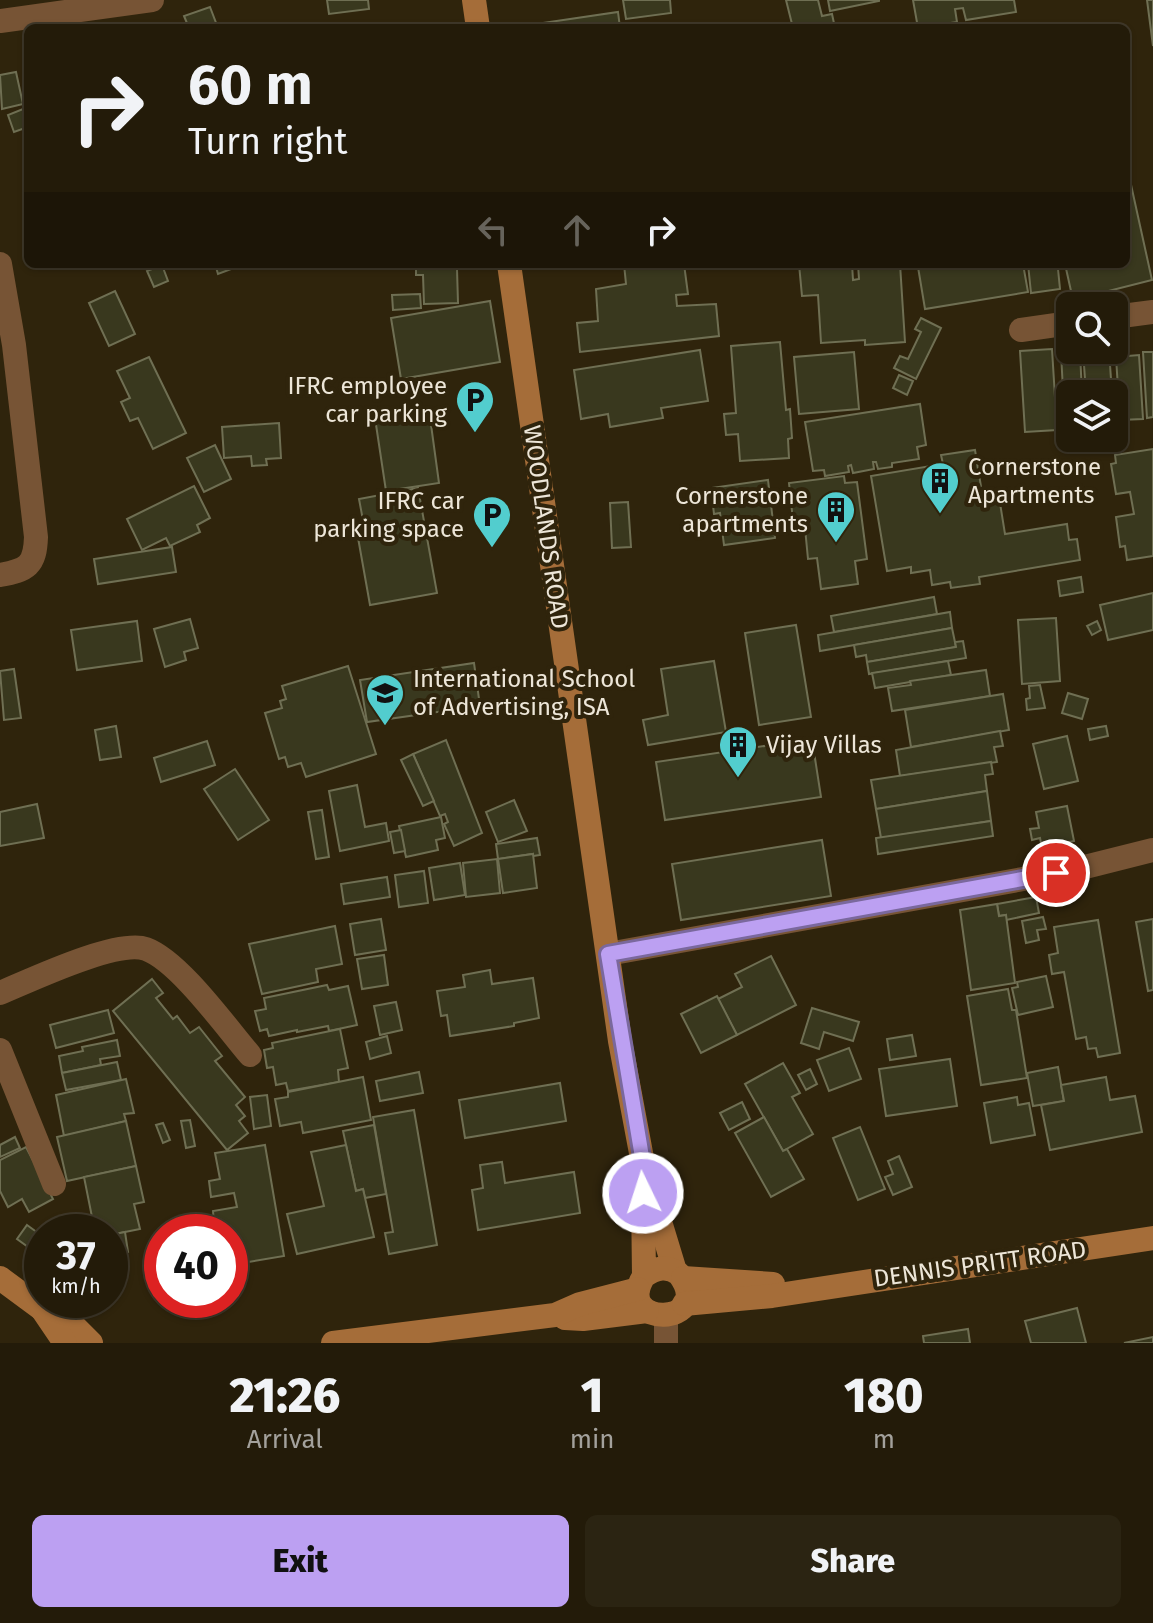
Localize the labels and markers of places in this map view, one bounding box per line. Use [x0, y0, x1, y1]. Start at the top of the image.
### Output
place label: IFRC employee car parking [287, 372, 448, 428]
parking icon: IFRC employee car parking [454, 379, 496, 434]
place label: Cornerstone Apartments [968, 453, 1101, 509]
building icon: Cornerstone Apartments [919, 460, 961, 515]
place label: Cornerstone apartments [675, 482, 808, 538]
place label: IFRC car parking space [313, 487, 465, 543]
building icon: Cornerstone apartments [815, 489, 857, 544]
parking icon: IFRC car parking space [471, 494, 513, 549]
place label: International School of Advertising, ISA [413, 665, 635, 721]
school or university icon: International School of Advertising, ISA [364, 672, 406, 727]
building icon: Vijay Villas [717, 724, 759, 779]
place label: Vijay Villas [766, 731, 882, 759]
pin [1022, 839, 1090, 907]

